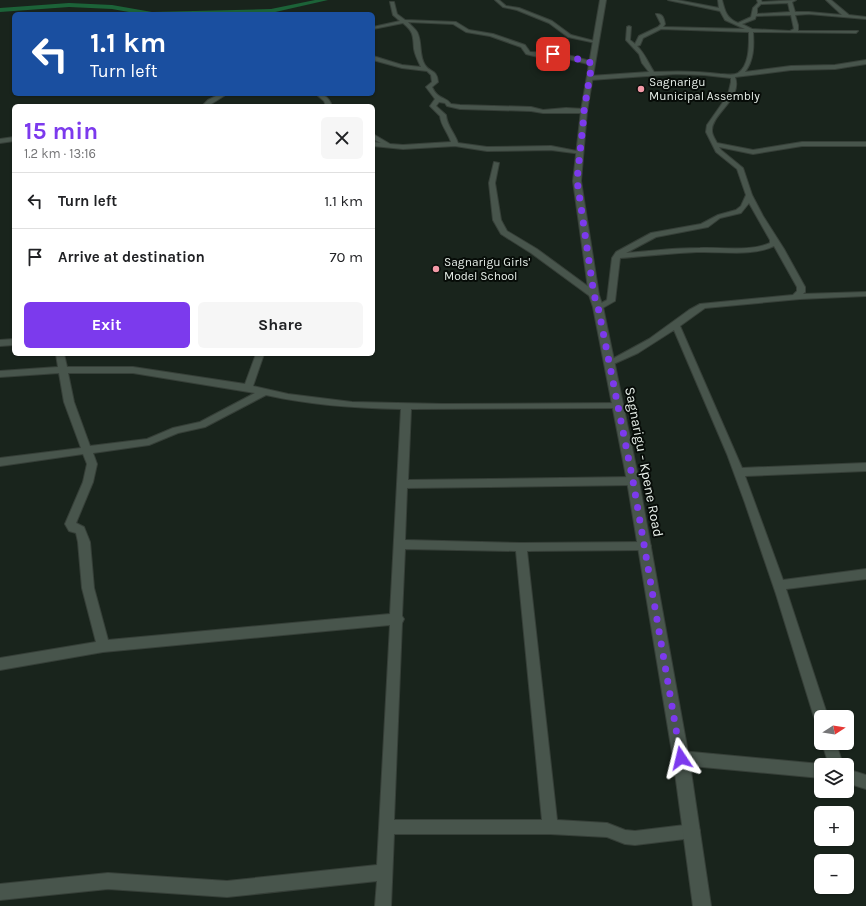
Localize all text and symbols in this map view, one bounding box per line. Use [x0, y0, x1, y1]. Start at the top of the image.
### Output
text: 1.1 km [90, 26, 166, 59]
icon: left [24, 28, 76, 80]
pin [536, 37, 570, 71]
icon: arrive [542, 43, 564, 65]
text: Turn left [90, 60, 158, 82]
place label: Sagnarigu Municipal Assembly [649, 75, 760, 103]
marker: Sagnarigu Municipal Assembly [636, 84, 646, 94]
text: 15 min [24, 117, 98, 145]
button: close [321, 117, 363, 159]
text: 1.2 km · 13:16 [24, 146, 96, 161]
icon: left [24, 190, 46, 212]
text: Turn left [58, 192, 117, 210]
text: 1.1 km [324, 192, 363, 210]
icon: arrive [24, 246, 46, 268]
text: Arrive at destination [58, 248, 205, 266]
text: 70 m [329, 248, 363, 266]
place label: Sagnarigu Girls' Model School [444, 255, 531, 283]
marker: Sagnarigu Girls' Model School [431, 264, 441, 274]
button: Exit [24, 302, 190, 348]
button: Share [198, 302, 363, 348]
street label: Sagnarigu - Kpene Road [621, 386, 667, 538]
north arrow [814, 710, 854, 750]
map controls [814, 710, 854, 894]
position arrow [660, 737, 702, 779]
button: layers [814, 758, 854, 798]
button: + [814, 806, 854, 846]
button: − [814, 854, 854, 894]

